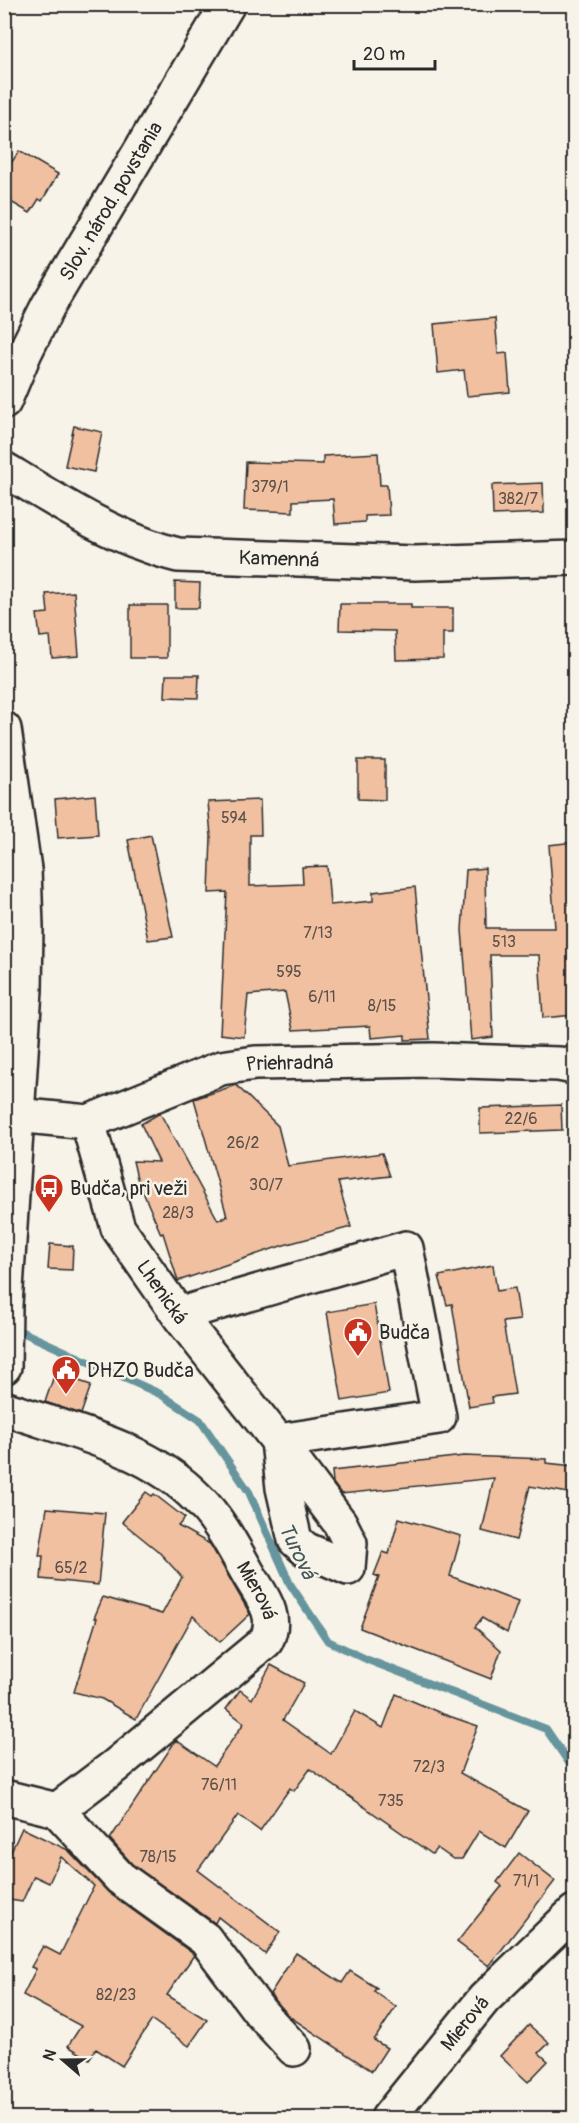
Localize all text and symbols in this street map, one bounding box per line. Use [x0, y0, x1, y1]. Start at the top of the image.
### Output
scale bar [354, 33, 435, 71]
text: 20 m [363, 43, 405, 66]
street label: Slov. národ. povstania [54, 117, 168, 285]
house number: 379/1 [251, 477, 289, 497]
house number: 382/7 [498, 489, 539, 509]
street label: Kamenná [238, 545, 320, 572]
house number: 594 [221, 808, 247, 828]
house number: 7/13 [303, 923, 333, 943]
house number: 513 [492, 932, 516, 952]
house number: 595 [276, 962, 302, 982]
house number: 6/11 [308, 987, 336, 1007]
house number: 8/15 [368, 996, 396, 1016]
street label: Priehradná [244, 1049, 334, 1077]
house number: 22/6 [505, 1109, 537, 1129]
house number: 26/2 [227, 1133, 260, 1153]
bus stop icon: Budča, pri veži [33, 1172, 65, 1214]
house number: 30/7 [249, 1175, 284, 1195]
place label: Budča, pri veži [70, 1176, 187, 1201]
house number: 28/3 [162, 1203, 194, 1223]
street label: Lhenická [131, 1255, 193, 1329]
public building icon: Budča [342, 1316, 374, 1358]
place label: Budča [379, 1320, 430, 1345]
public building icon: DHZO Budča [50, 1354, 82, 1396]
place label: DHZO Budča [87, 1358, 194, 1383]
water label: Turová [272, 1518, 323, 1585]
street label: Mierová [231, 1557, 283, 1622]
house number: 65/2 [55, 1558, 87, 1578]
house number: 72/3 [413, 1757, 445, 1777]
house number: 76/11 [201, 1775, 237, 1795]
house number: 735 [378, 1791, 404, 1811]
house number: 78/15 [139, 1847, 177, 1867]
house number: 71/1 [513, 1871, 539, 1891]
house number: 82/23 [96, 1985, 136, 2005]
street label: Mierová [435, 1990, 494, 2056]
north arrow [33, 2030, 93, 2090]
text: N [39, 2047, 61, 2064]

